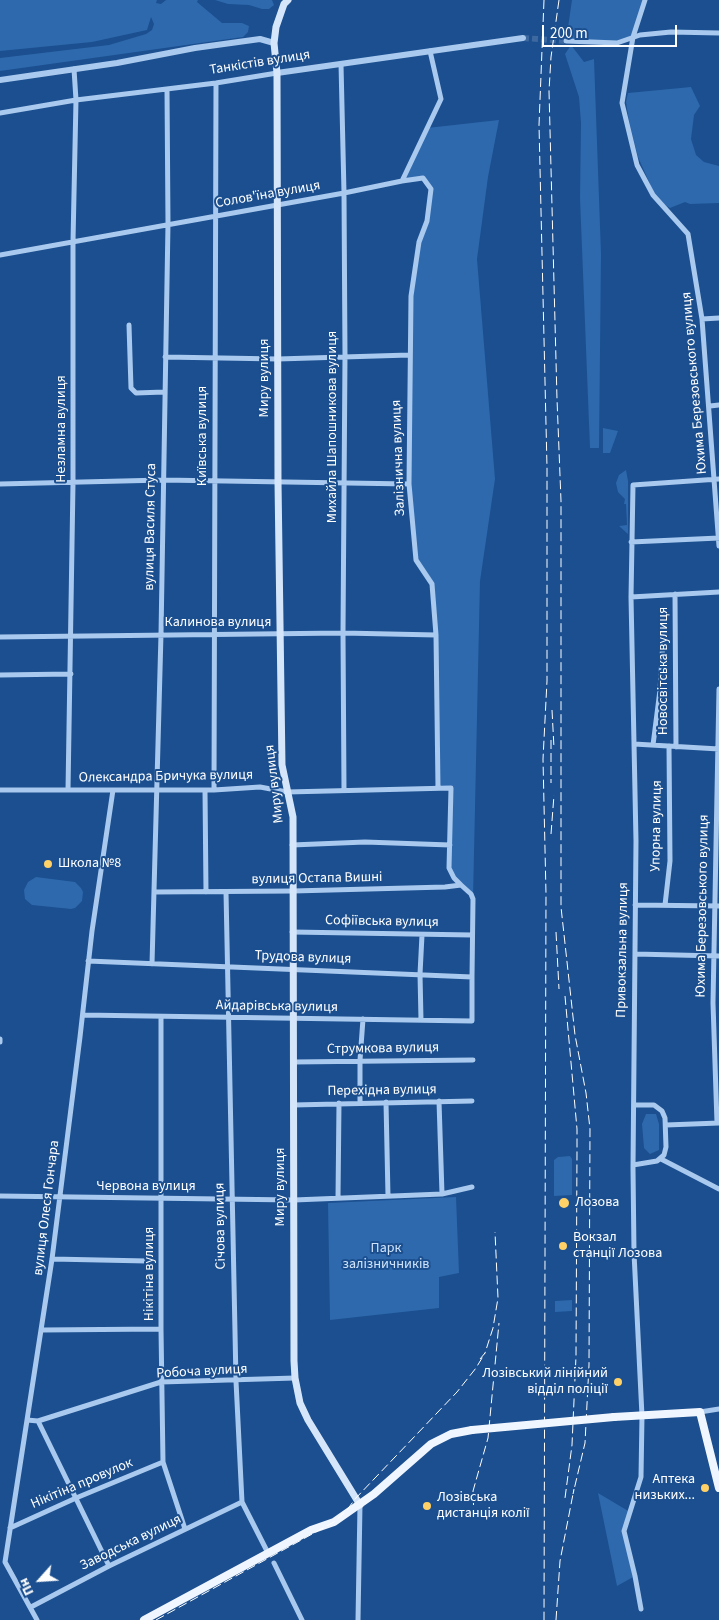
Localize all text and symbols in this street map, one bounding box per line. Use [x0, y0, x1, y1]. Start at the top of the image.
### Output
scale bar [544, 15, 679, 47]
text: 200 m [550, 23, 588, 44]
street label: Танкістів вулиця [208, 47, 312, 79]
street label: Солов'їна вулиця [214, 178, 322, 212]
street label: Юхима Березовського вулиця [679, 291, 711, 475]
street label: Михайла Шапошникова вулиця [325, 331, 341, 523]
street label: Миру вулиця [257, 338, 273, 418]
street label: Незламна вулиця [54, 375, 70, 483]
street label: Київська вулиця [195, 386, 211, 486]
street label: Залізнична вулиця [389, 399, 409, 517]
street label: вулиця Василя Стуса [141, 463, 161, 591]
street label: Новосвітська вулиця [656, 607, 672, 735]
street label: Калинова вулиця [165, 615, 271, 631]
street label: Миру вулиця [262, 744, 288, 824]
street label: Олександра Бричука вулиця [79, 767, 253, 787]
street label: Упорна вулиця [648, 780, 666, 872]
street label: Юхима Березовського вулиця [693, 814, 713, 998]
place label: Школа №8 [58, 856, 121, 872]
marker: Школа №8 [42, 858, 54, 870]
street label: вулиця Остапа Вишні [251, 869, 383, 889]
street label: Привокзальна вулиця [613, 882, 633, 1018]
street label: Софіївська вулиця [325, 913, 439, 931]
street label: Трудова вулиця [254, 948, 352, 968]
street label: Айдарівська вулиця [216, 998, 338, 1016]
street label: Струмкова вулиця [327, 1040, 439, 1058]
street label: Перехідна вулиця [327, 1082, 437, 1100]
street label: вулиця Олеся Гончара [30, 1139, 64, 1277]
street label: Миру вулиця [273, 1147, 289, 1227]
street label: Червона вулиця [96, 1179, 196, 1195]
street label: Січова вулиця [212, 1182, 230, 1270]
place label: Лозова [575, 1195, 619, 1211]
marker: Лозова [557, 1196, 571, 1210]
street label: Нікітіна вулиця [142, 1227, 158, 1321]
place label: Вокзал станції Лозова [573, 1230, 662, 1262]
marker: Вокзал станції Лозова [557, 1240, 569, 1252]
park label: Парк залізничників [343, 1241, 429, 1274]
street label: Робоча вулиця [156, 1361, 248, 1383]
place label: Лозівський лінійний відділ поліції [482, 1366, 608, 1398]
marker: Лозівський лінійний відділ поліції [612, 1376, 624, 1388]
street label: Нікітіна провулок [29, 1455, 135, 1513]
place label: Аптека низьких... [635, 1472, 695, 1504]
marker: Аптека низьких... [699, 1482, 711, 1494]
place label: Лозівська дистанція колії [437, 1490, 530, 1522]
marker: Лозівська дистанція колії [421, 1500, 433, 1512]
street label: Заводська вулиця [78, 1511, 184, 1575]
north arrow [15, 1555, 65, 1605]
text: Пн [14, 1574, 39, 1599]

